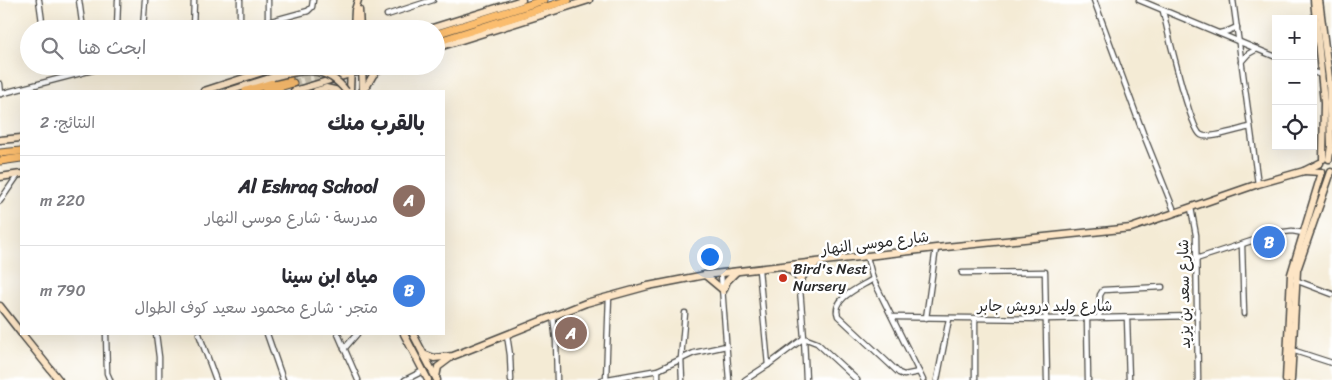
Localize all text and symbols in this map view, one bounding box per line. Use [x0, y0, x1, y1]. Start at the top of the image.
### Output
map controls [1272, 15, 1317, 150]
button: + [1272, 15, 1317, 60]
search box [20, 20, 445, 75]
text: ابحث هنا [78, 31, 146, 64]
icon: search [38, 34, 66, 62]
button: − [1272, 60, 1317, 105]
text: بالقرب منك [327, 104, 425, 142]
button: locate [1272, 105, 1317, 150]
text: النتائج: 2 [40, 108, 95, 137]
text: Al Eshraq School [239, 170, 378, 203]
text: 220 m [40, 186, 85, 215]
text: A [404, 186, 414, 215]
text: مدرسة · شارع موسى النهار [205, 203, 378, 232]
street label: شارع موسى النهار [819, 223, 930, 263]
pin: B [1253, 223, 1285, 261]
street label: شارع سعد بن يزيد [1170, 239, 1198, 349]
your location [697, 244, 723, 270]
place label: Bird's Nest Nursery [793, 256, 868, 299]
text: مياه ابن سينا [282, 260, 378, 293]
marker: Bird's Nest Nursery [777, 272, 789, 284]
text: 790 m [40, 276, 86, 305]
text: B [404, 276, 414, 305]
text: متجر · شارع محمود سعيد كوف الطوال [135, 293, 378, 322]
street label: شارع وليد درويش جابر [976, 293, 1112, 319]
pin: A [555, 314, 587, 352]

